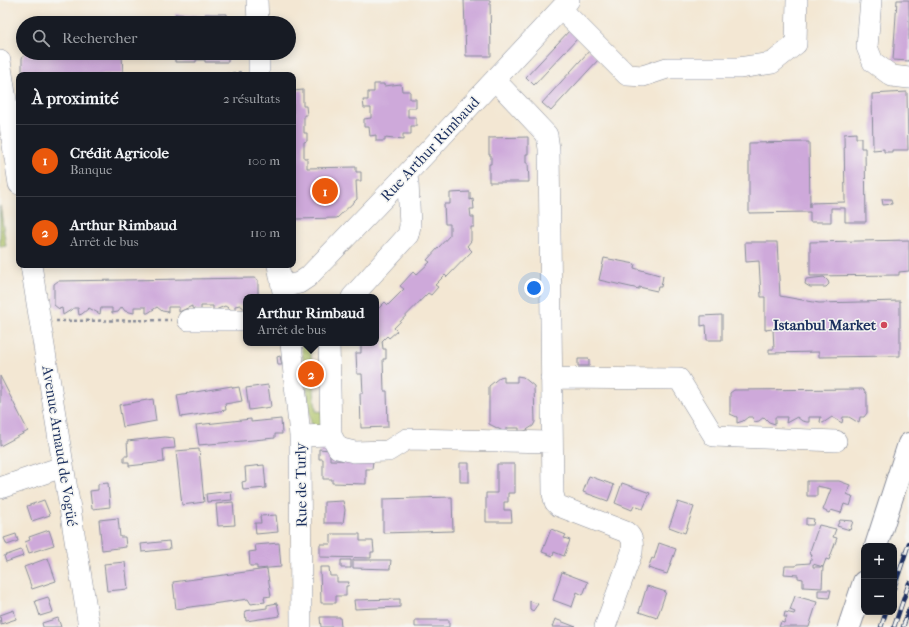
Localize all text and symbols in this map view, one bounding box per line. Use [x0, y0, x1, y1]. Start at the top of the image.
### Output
search box [16, 16, 296, 60]
icon: search [30, 27, 52, 49]
text: Rechercher [62, 29, 137, 47]
text: À proximité [32, 88, 119, 108]
text: 2 résultats [223, 91, 280, 106]
street label: Rue Arthur Rimbaud [377, 92, 484, 205]
text: Crédit Agricole [70, 144, 169, 162]
text: 1 [43, 153, 47, 168]
text: 100 m [247, 153, 280, 168]
text: Banque [70, 162, 112, 177]
pin: 1 [312, 176, 338, 206]
text: Arthur Rimbaud [70, 216, 177, 234]
text: 2 [42, 225, 48, 240]
text: 110 m [250, 225, 280, 240]
text: Arrêt de bus [70, 234, 138, 249]
your location [524, 278, 544, 298]
popup [243, 294, 379, 346]
text: Arthur Rimbaud [258, 304, 364, 322]
place label: Istanbul Market [773, 316, 877, 334]
marker: Istanbul Market [879, 320, 889, 330]
text: Arrêt de bus [258, 322, 326, 337]
pin: 2 [298, 359, 324, 389]
street label: Avenue Arnaud de Vogüé [38, 363, 82, 528]
street label: Rue de Turly [291, 441, 311, 528]
map controls [861, 543, 897, 615]
button: + [861, 543, 897, 579]
button: − [861, 579, 897, 615]

